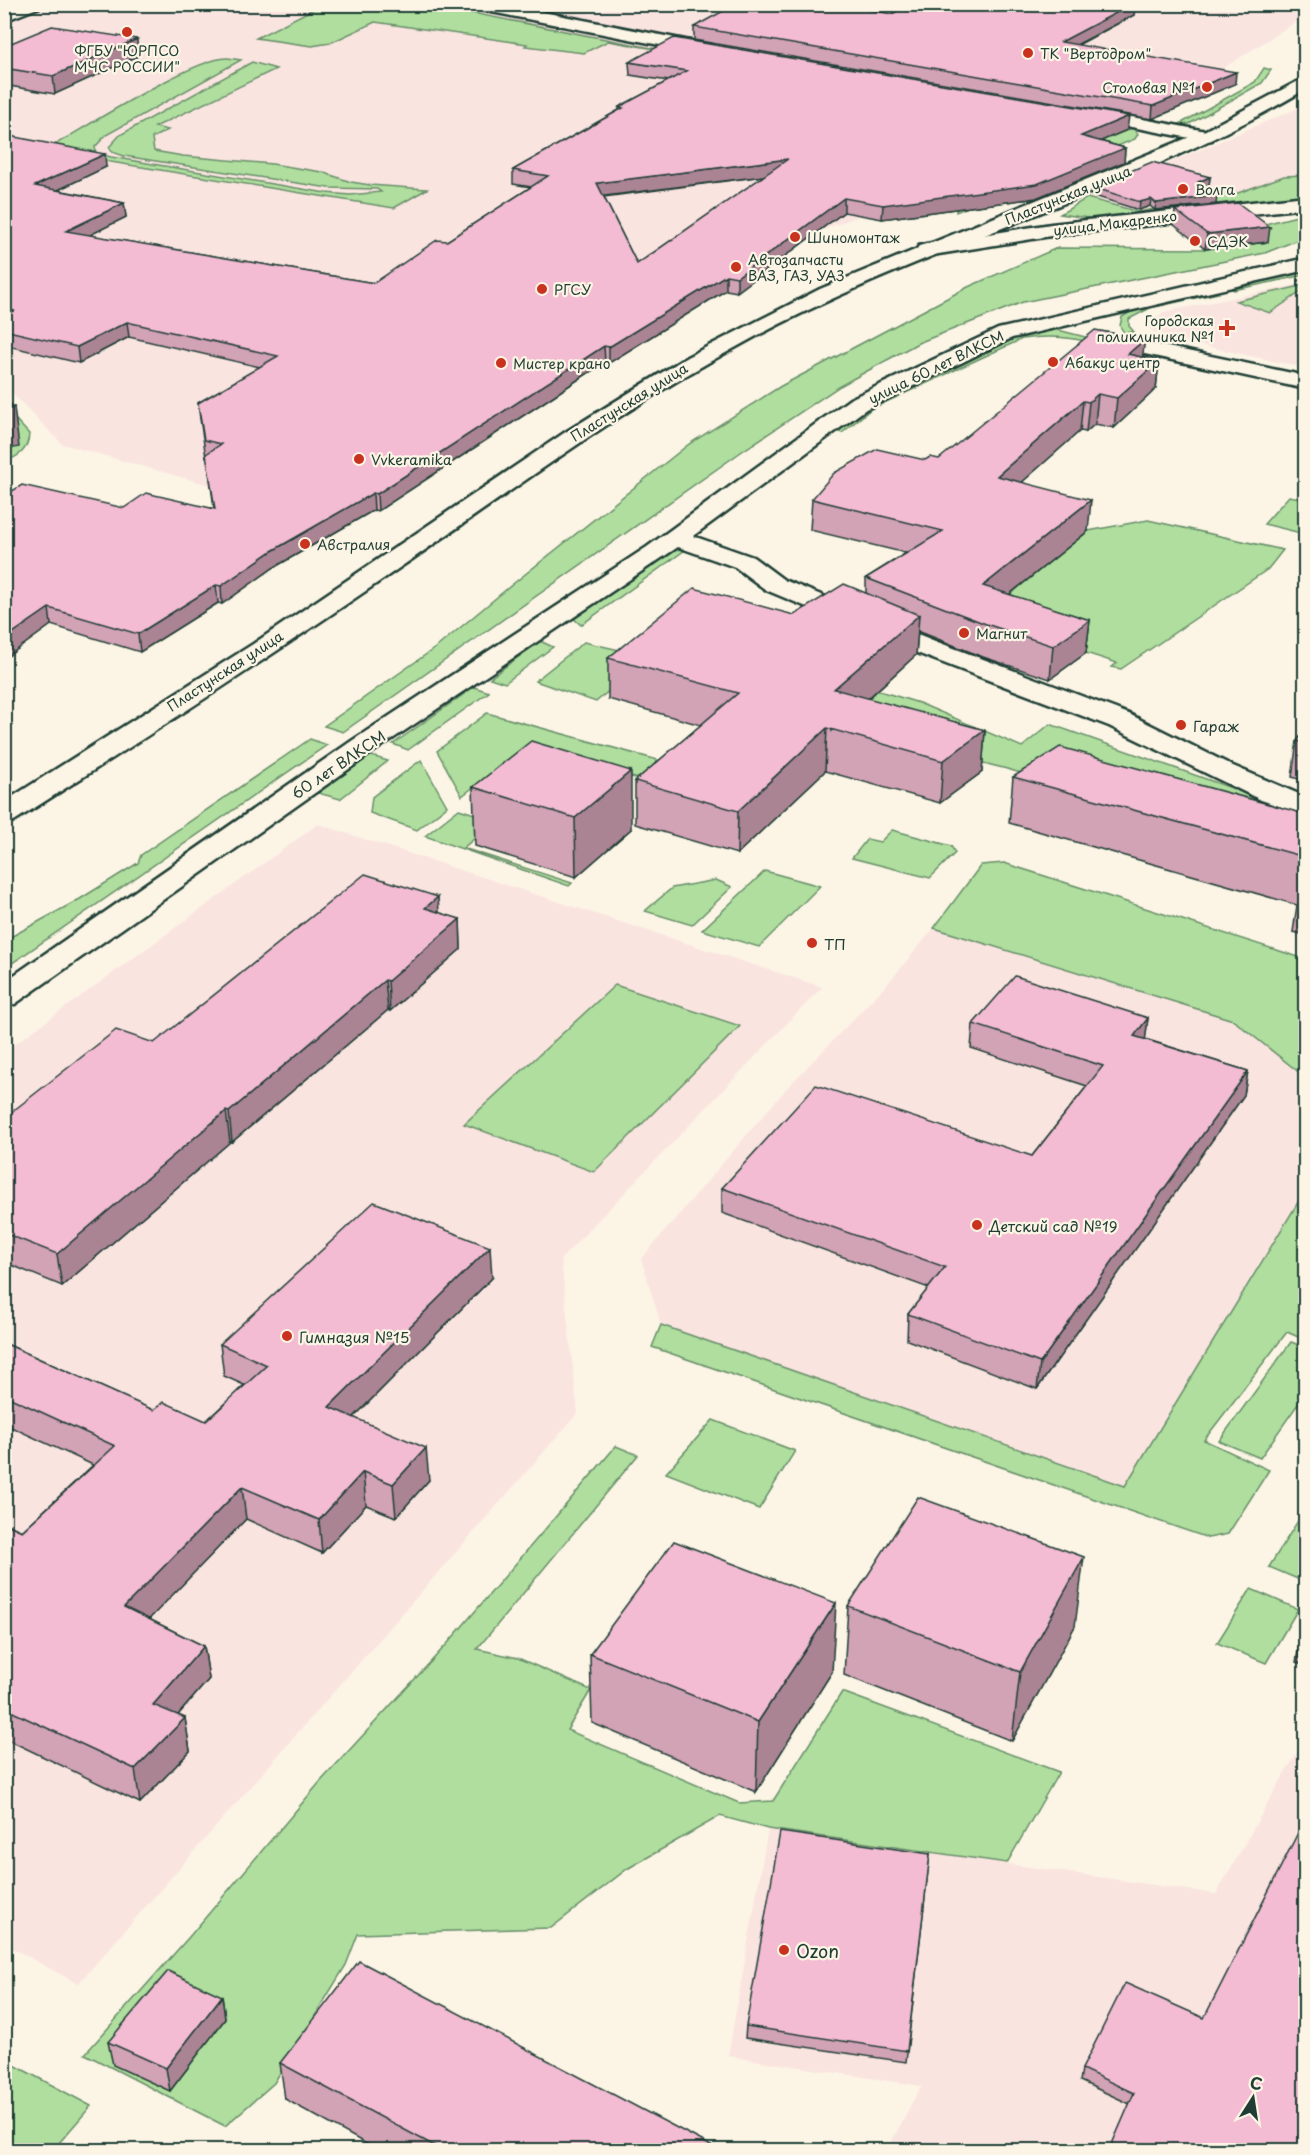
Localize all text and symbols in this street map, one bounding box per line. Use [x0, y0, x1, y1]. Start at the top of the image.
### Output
marker: ФГБУ "ЮРПСО МЧС РОССИИ" [120, 25, 134, 39]
place label: ФГБУ "ЮРПСО МЧС РОССИИ" [74, 40, 180, 77]
place label: ТК "Вертодром" [1040, 43, 1151, 64]
marker: ТК "Вертодром" [1021, 46, 1035, 60]
place label: Столовая №1 [1102, 77, 1195, 98]
marker: Столовая №1 [1200, 80, 1214, 94]
street label: Пластунская улица [1002, 160, 1135, 230]
place label: Волга [1195, 179, 1235, 200]
marker: Волга [1176, 182, 1190, 196]
street label: улица Макаренко [1052, 205, 1178, 241]
place label: Шиномонтаж [807, 227, 901, 248]
marker: Шиномонтаж [788, 230, 802, 244]
place label: СДЭК [1207, 231, 1248, 252]
marker: СДЭК [1188, 234, 1202, 248]
place label: Автозапчасти ВАЗ, ГАЗ, УАЗ [748, 249, 844, 286]
marker: Автозапчасти ВАЗ, ГАЗ, УАЗ [729, 260, 743, 274]
place label: РГСУ [554, 279, 591, 300]
marker: РГСУ [535, 282, 549, 296]
place label: Городская поликлиника №1 [1097, 310, 1214, 347]
marker: Городская поликлиника №1 [1218, 319, 1236, 337]
street label: улица 60 лет ВЛКСМ [865, 325, 1007, 409]
place label: Абакус центр [1065, 352, 1160, 373]
place label: Мистер крано [513, 353, 611, 374]
marker: Абакус центр [1046, 355, 1060, 369]
marker: Мистер крано [494, 356, 508, 370]
street label: Пластунская улица [566, 357, 692, 447]
place label: Vvkeramika [371, 449, 452, 470]
marker: Vvkeramika [352, 452, 366, 466]
place label: Австралия [317, 534, 390, 555]
marker: Австралия [298, 537, 312, 551]
place label: Магнит [976, 623, 1028, 644]
street label: Пластунская улица [163, 625, 287, 716]
marker: Магнит [957, 626, 971, 640]
place label: Гараж [1193, 714, 1239, 737]
marker: Гараж [1174, 718, 1188, 732]
street label: 60 лет ВЛКСМ [286, 724, 390, 804]
place label: ТП [824, 932, 846, 955]
marker: ТП [805, 936, 819, 950]
place label: Детский сад №19 [988, 1214, 1117, 1237]
marker: Детский сад №19 [970, 1218, 984, 1232]
place label: Гимназия №15 [299, 1325, 409, 1348]
marker: Гимназия №15 [280, 1329, 294, 1343]
place label: Ozon [796, 1937, 839, 1964]
marker: Ozon [777, 1943, 791, 1957]
north arrow [1223, 2068, 1283, 2128]
text: С [1248, 2069, 1265, 2095]

